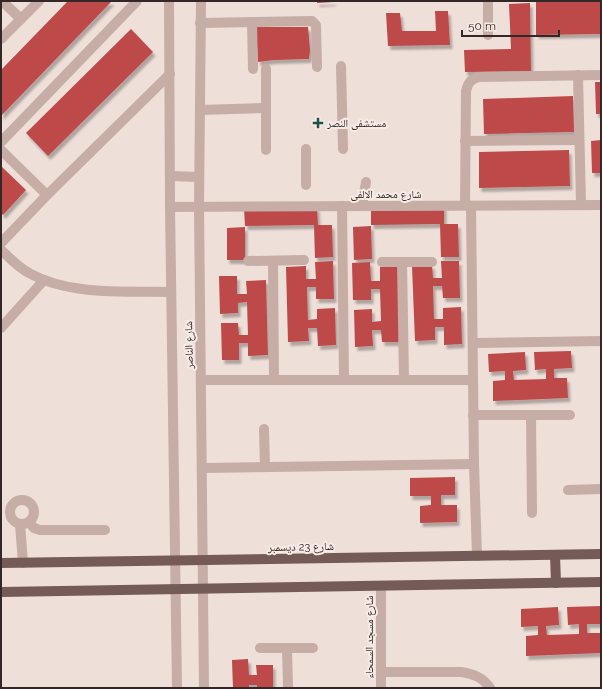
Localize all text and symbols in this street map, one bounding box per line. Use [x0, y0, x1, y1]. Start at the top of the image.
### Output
scale bar [462, 12, 559, 38]
text: 50 m [468, 19, 496, 33]
marker: مستشفى النصر [312, 117, 324, 129]
place label: مستشفى النصر [326, 117, 386, 130]
street label: شارع محمد الالفى [350, 188, 422, 201]
street label: شارع الناصر [182, 321, 196, 370]
street label: شارع 23 ديسمبر [267, 540, 334, 554]
street label: شارع مسجد السمحاء [363, 595, 376, 679]

